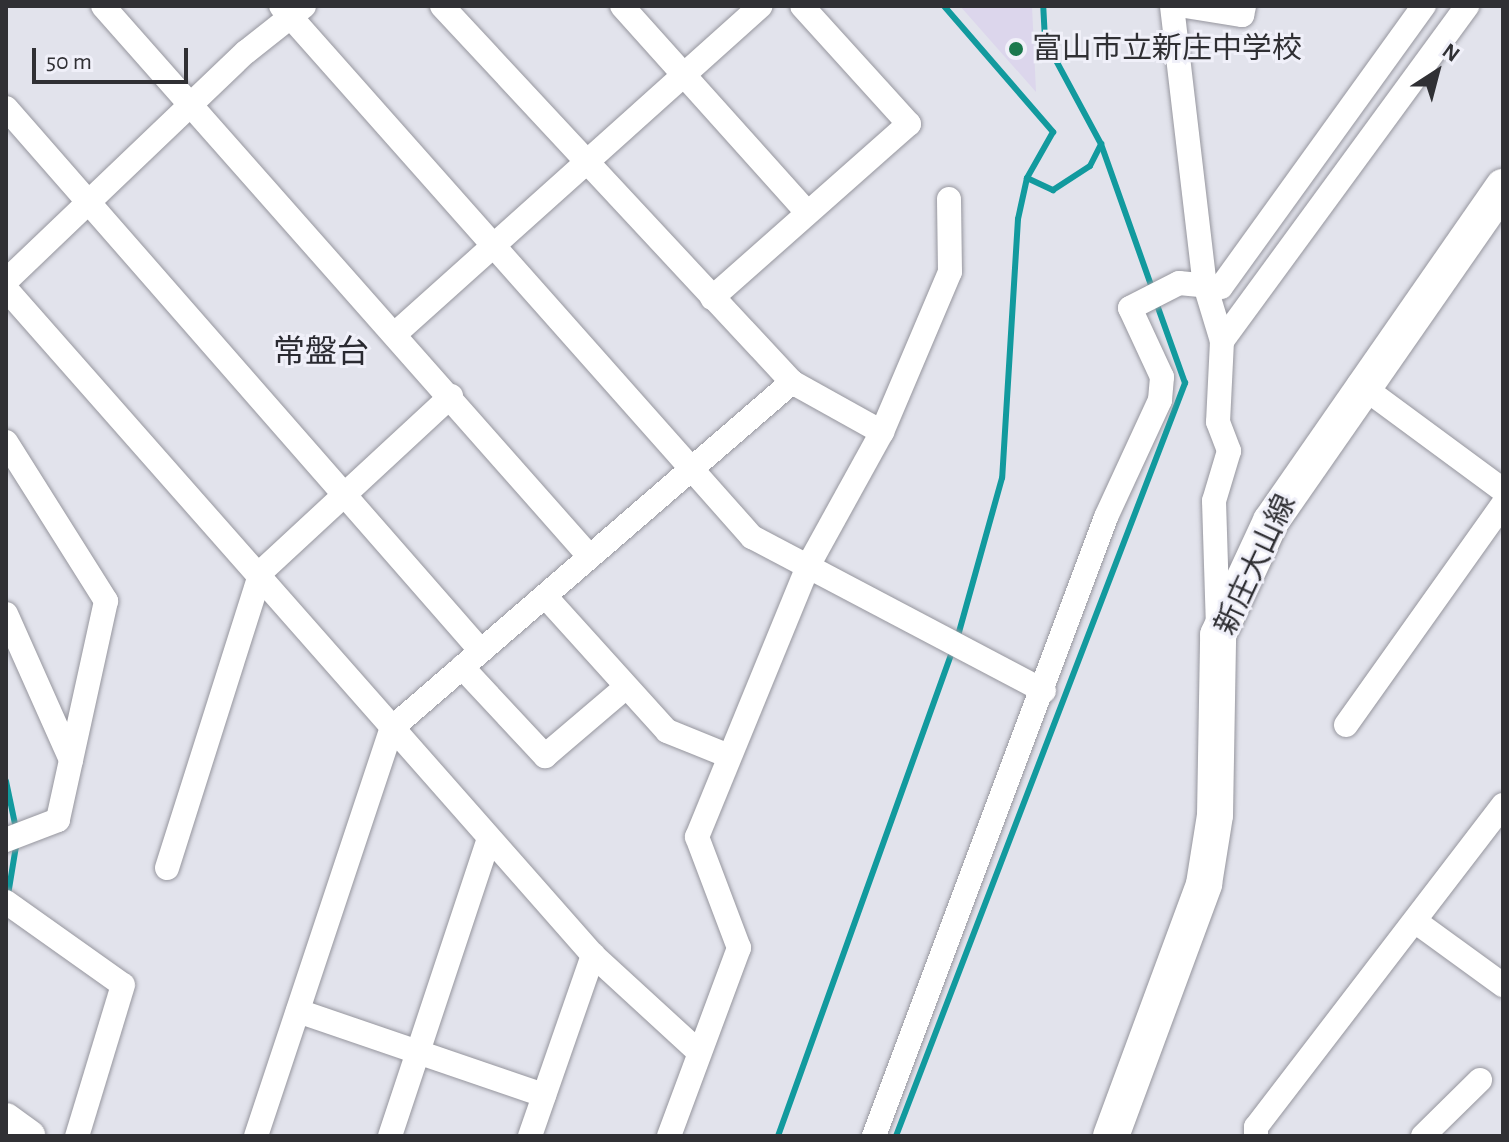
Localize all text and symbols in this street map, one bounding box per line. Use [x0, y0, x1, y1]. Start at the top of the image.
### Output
place label: 富山市立新庄中学校 [1032, 31, 1302, 67]
scale bar [36, 32, 192, 82]
north arrow [1397, 32, 1477, 112]
text: N [1438, 39, 1464, 66]
marker: 富山市立新庄中学校 [1007, 40, 1025, 58]
text: 50 m [46, 50, 92, 74]
district label: 常盤台 [273, 333, 369, 371]
street label: 新庄大山線 [1208, 489, 1304, 641]

